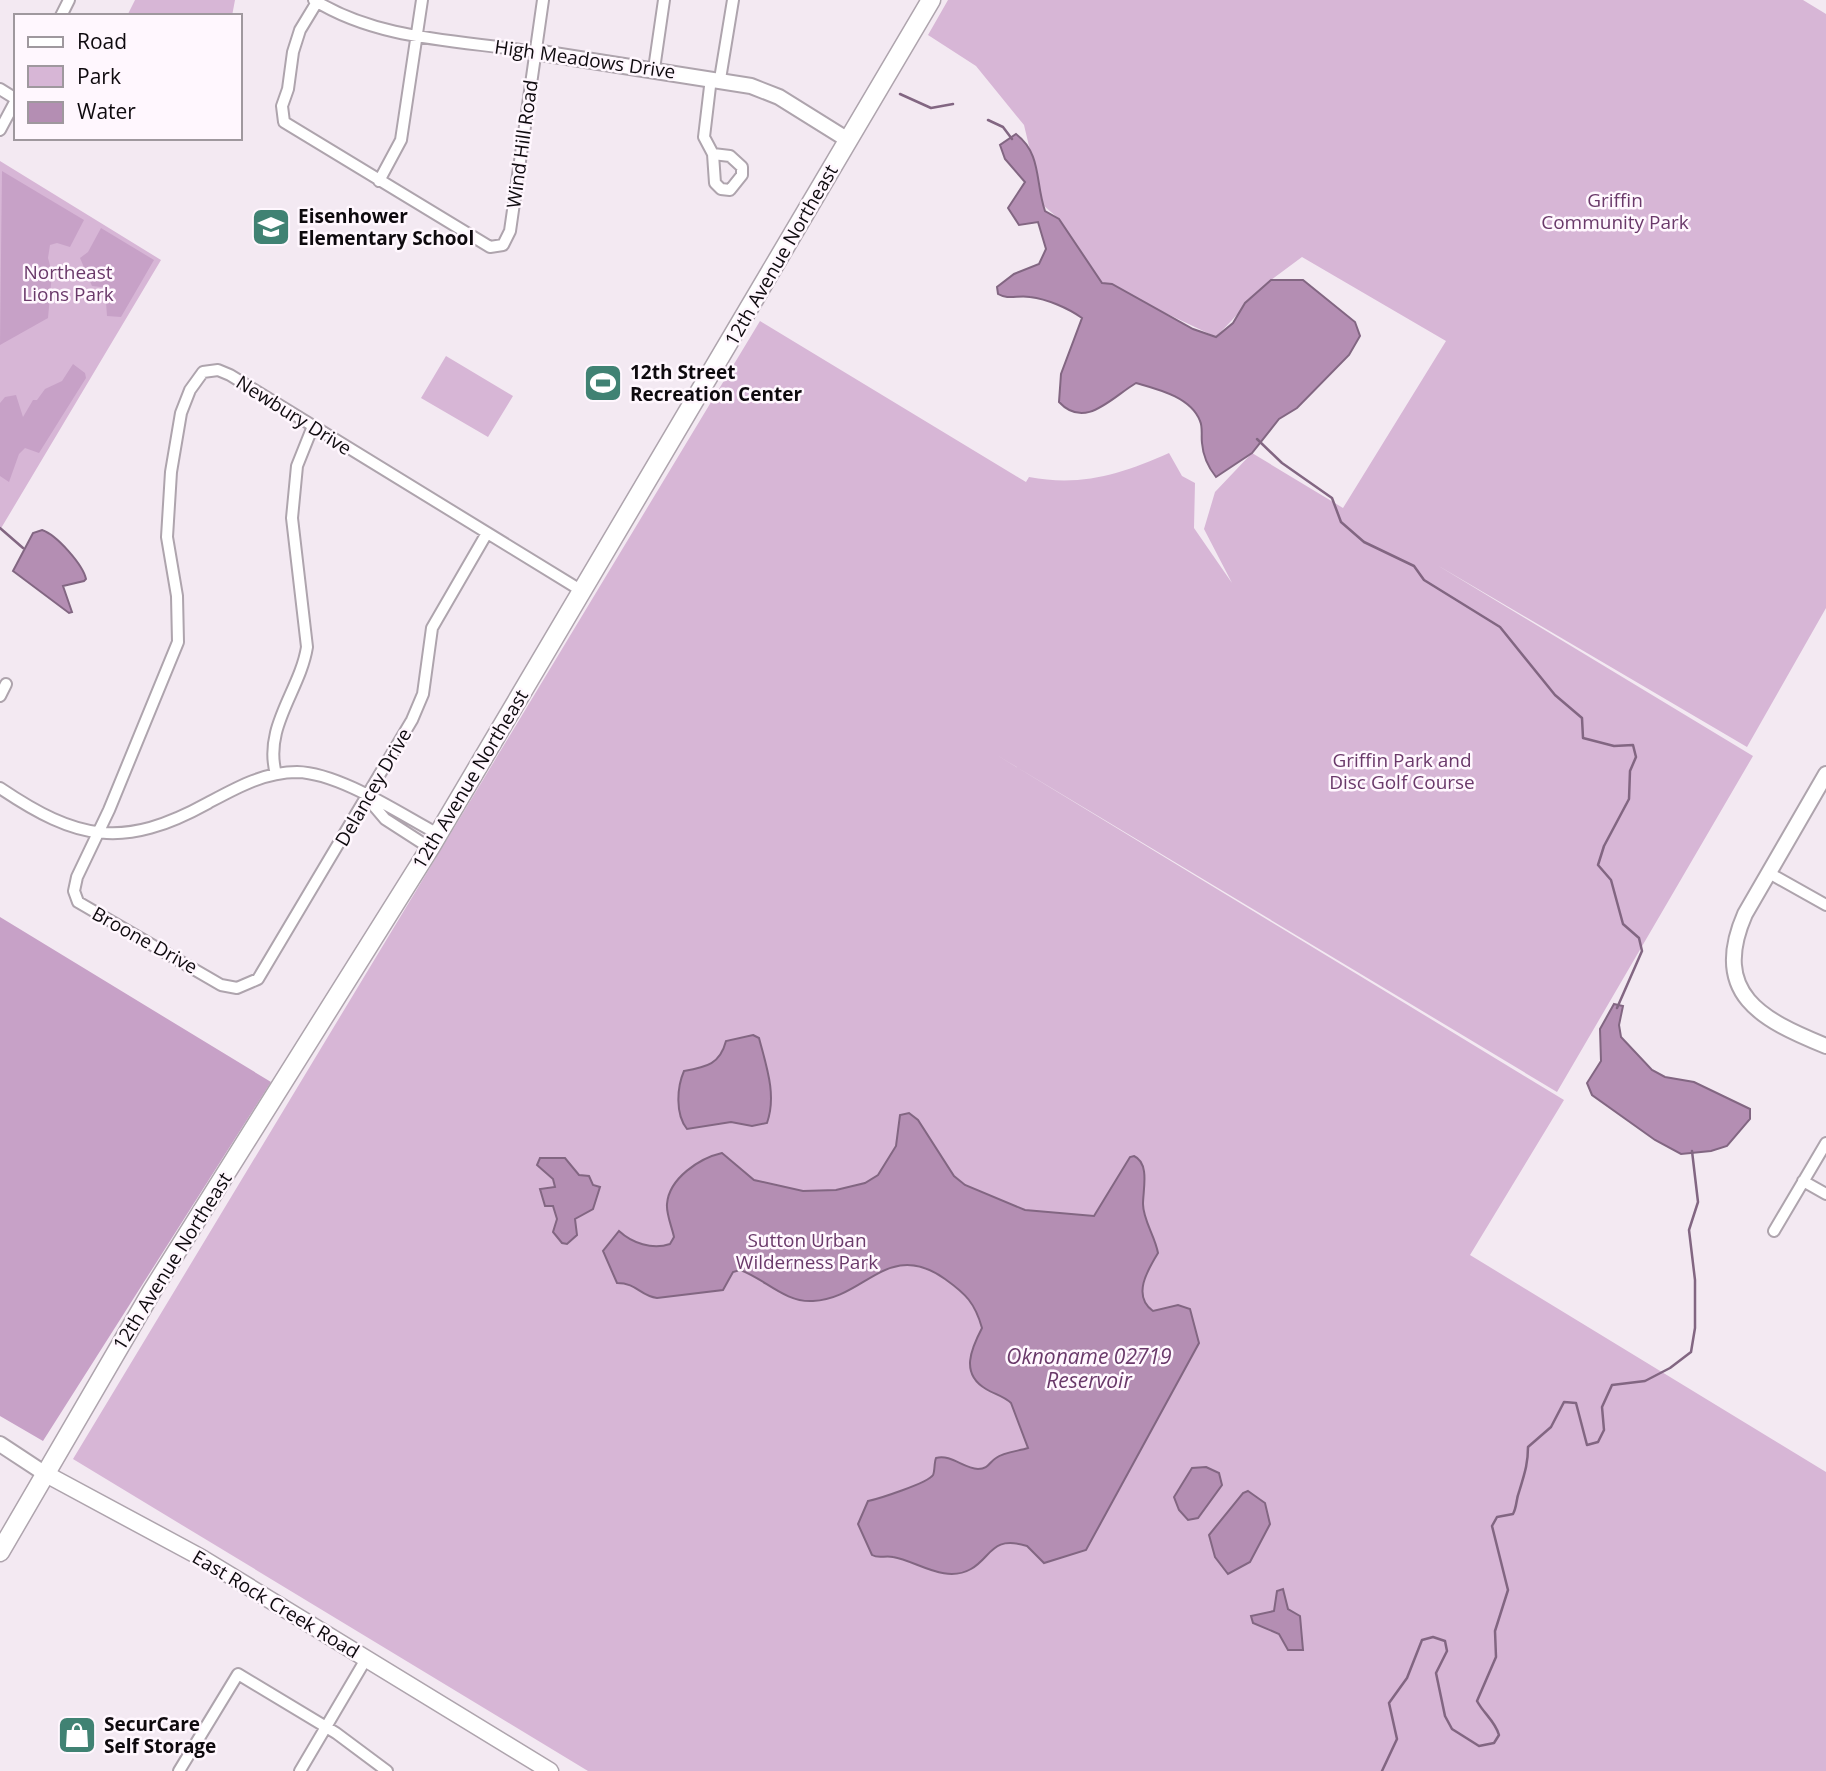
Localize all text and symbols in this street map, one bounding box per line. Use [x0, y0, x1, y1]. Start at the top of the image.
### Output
legend [14, 14, 242, 140]
text: Road [77, 27, 127, 55]
street label: High Meadows Drive [493, 33, 677, 85]
text: Park [77, 62, 121, 90]
street label: Wind Hill Road [500, 78, 544, 210]
text: Water [77, 97, 136, 125]
street label: 12th Avenue Northeast [718, 159, 844, 350]
park label: Griffin Community Park [1541, 187, 1689, 235]
place label: Eisenhower Elementary School [298, 203, 474, 251]
school or university icon: Eisenhower Elementary School [250, 206, 292, 248]
park label: Northeast Lions Park [22, 259, 114, 307]
place label: 12th Street Recreation Center [630, 359, 802, 407]
sports icon: 12th Street Recreation Center [582, 362, 624, 404]
street label: Newbury Drive [231, 369, 357, 461]
street label: 12th Avenue Northeast [406, 684, 534, 874]
street label: Delancey Drive [329, 723, 417, 851]
park label: Griffin Park and Disc Golf Course [1329, 747, 1475, 795]
street label: Broone Drive [88, 900, 202, 980]
street label: 12th Avenue Northeast [107, 1167, 237, 1355]
park label: Sutton Urban Wilderness Park [736, 1227, 878, 1275]
water label: Oknoname 02719 Reservoir [1006, 1342, 1172, 1394]
street label: East Rock Creek Road [188, 1544, 364, 1664]
place label: SecurCare Self Storage [104, 1711, 216, 1759]
shop icon: SecurCare Self Storage [56, 1714, 98, 1756]

